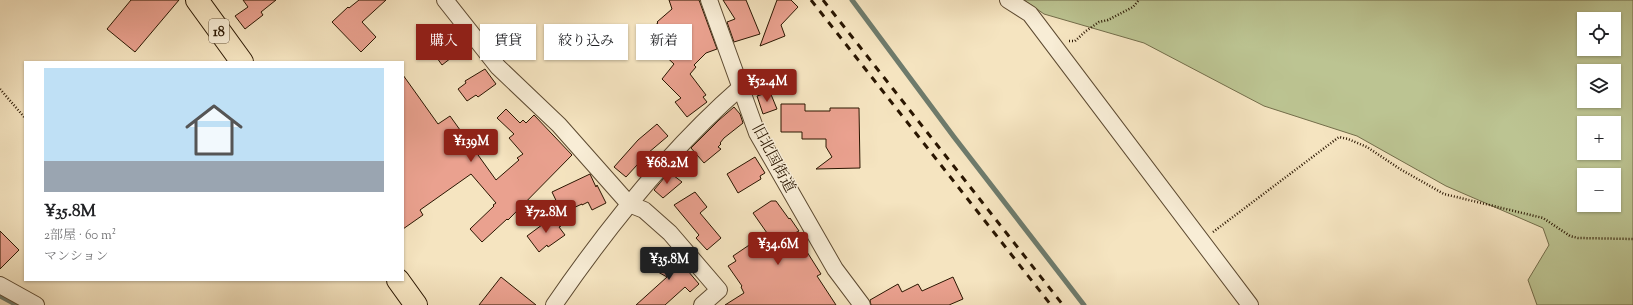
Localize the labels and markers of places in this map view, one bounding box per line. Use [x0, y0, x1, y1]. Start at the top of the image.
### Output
pin: ¥52.4M [734, 69, 800, 103]
pin: ¥139M [443, 129, 499, 163]
pin: ¥68.2M [634, 151, 700, 185]
pin: ¥72.8M [513, 200, 579, 234]
pin: ¥34.6M [745, 232, 811, 266]
pin: ¥35.8M [636, 247, 702, 281]

